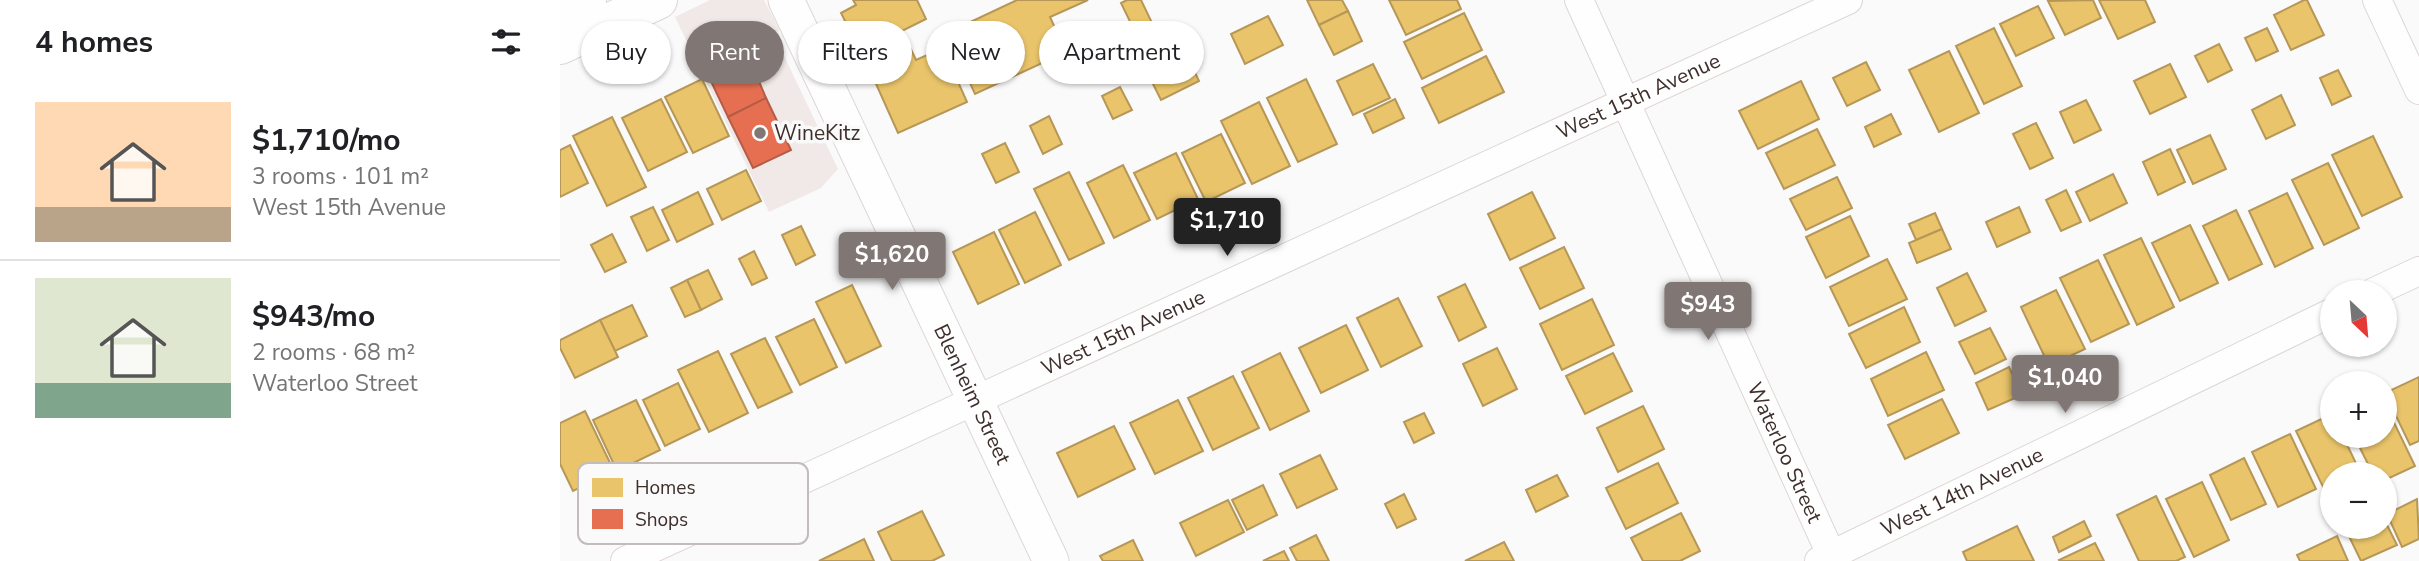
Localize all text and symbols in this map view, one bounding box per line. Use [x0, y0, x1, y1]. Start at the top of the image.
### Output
chip: Buy [581, 21, 671, 84]
chip: Rent [685, 21, 784, 84]
chip: Filters [798, 21, 912, 84]
chip: New [926, 21, 1025, 84]
chip: Apartment [1039, 21, 1204, 84]
text: 4 homes [35, 22, 153, 63]
icon: filters [487, 23, 525, 61]
street label: West 15th Avenue [1552, 46, 1725, 146]
place label: WineKitz [774, 119, 860, 147]
text: $1,710/mo [252, 120, 401, 161]
marker: WineKitz [752, 125, 768, 141]
icon: home [91, 130, 175, 214]
text: 3 rooms · 101 m² [252, 161, 429, 192]
text: West 15th Avenue [252, 192, 446, 223]
pin: $1,710 [1170, 198, 1284, 258]
text: $1,710 [1190, 205, 1264, 236]
pin: $1,620 [835, 232, 949, 292]
text: $1,620 [855, 239, 929, 270]
north arrow [2320, 280, 2398, 357]
map controls [2320, 280, 2397, 539]
pin: $943 [1667, 282, 1749, 342]
street label: West 15th Avenue [1037, 283, 1210, 382]
text: $943 [1680, 289, 1736, 320]
text: $943/mo [252, 296, 375, 337]
icon: home [91, 306, 175, 390]
street label: Blenheim Street [927, 319, 1018, 470]
text: 2 rooms · 68 m² [252, 337, 415, 368]
pin: $1,040 [2008, 356, 2122, 415]
text: $1,040 [2028, 362, 2102, 393]
text: Waterloo Street [252, 368, 418, 399]
button: + [2320, 371, 2397, 448]
street label: Waterloo Street [1741, 378, 1829, 528]
street label: West 14th Avenue [1876, 440, 2048, 543]
button: − [2320, 462, 2397, 539]
legend [578, 463, 808, 544]
text: Homes [635, 475, 696, 501]
text: Shops [635, 507, 688, 533]

